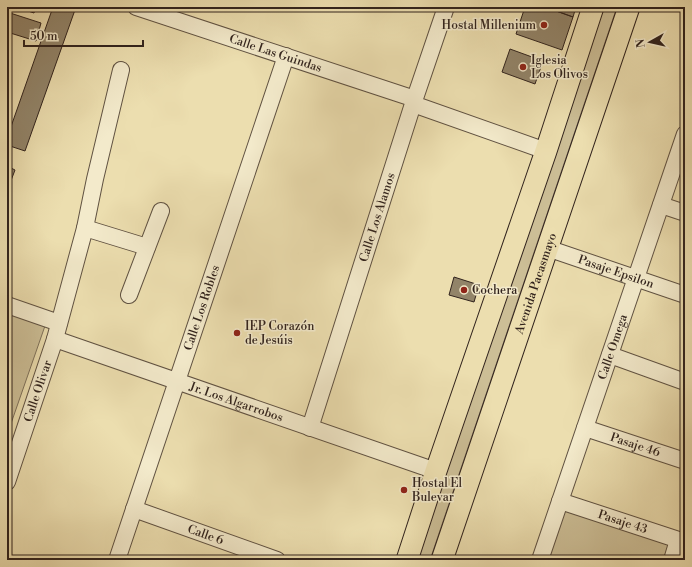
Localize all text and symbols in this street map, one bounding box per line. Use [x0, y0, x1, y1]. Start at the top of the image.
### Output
place label: Hostal Millenium [442, 18, 536, 33]
marker: Hostal Millenium [539, 20, 549, 30]
scale bar [24, 22, 143, 48]
north arrow [630, 22, 670, 62]
text: 50 m [30, 29, 58, 44]
street label: Calle Las Guindas [227, 31, 324, 75]
text: N [634, 38, 649, 49]
place label: Iglesia Los Olivos [531, 53, 588, 82]
marker: Iglesia Los Olivos [518, 62, 528, 72]
street label: Calle Los Alamos [356, 171, 398, 264]
street label: Avenida Pacasmayo [511, 231, 560, 337]
street label: Pasaje Epsilon [576, 252, 656, 291]
street label: Calle Los Robles [180, 263, 223, 352]
place label: Cochera [472, 283, 518, 298]
marker: Cochera [459, 285, 469, 295]
street label: Calle Omega [594, 311, 631, 382]
place label: IEP Corazón de Jesúis [245, 319, 314, 348]
marker: IEP Corazón de Jesúis [232, 328, 242, 338]
street label: Calle Olivar [20, 358, 55, 424]
street label: Jr. Los Algarrobos [187, 378, 285, 425]
street label: Pasaje 46 [608, 429, 662, 460]
place label: Hostal El Bulevar [411, 476, 463, 505]
marker: Hostal El Bulevar [399, 485, 409, 495]
street label: Pasaje 43 [596, 506, 650, 537]
street label: Calle 6 [186, 521, 226, 548]

